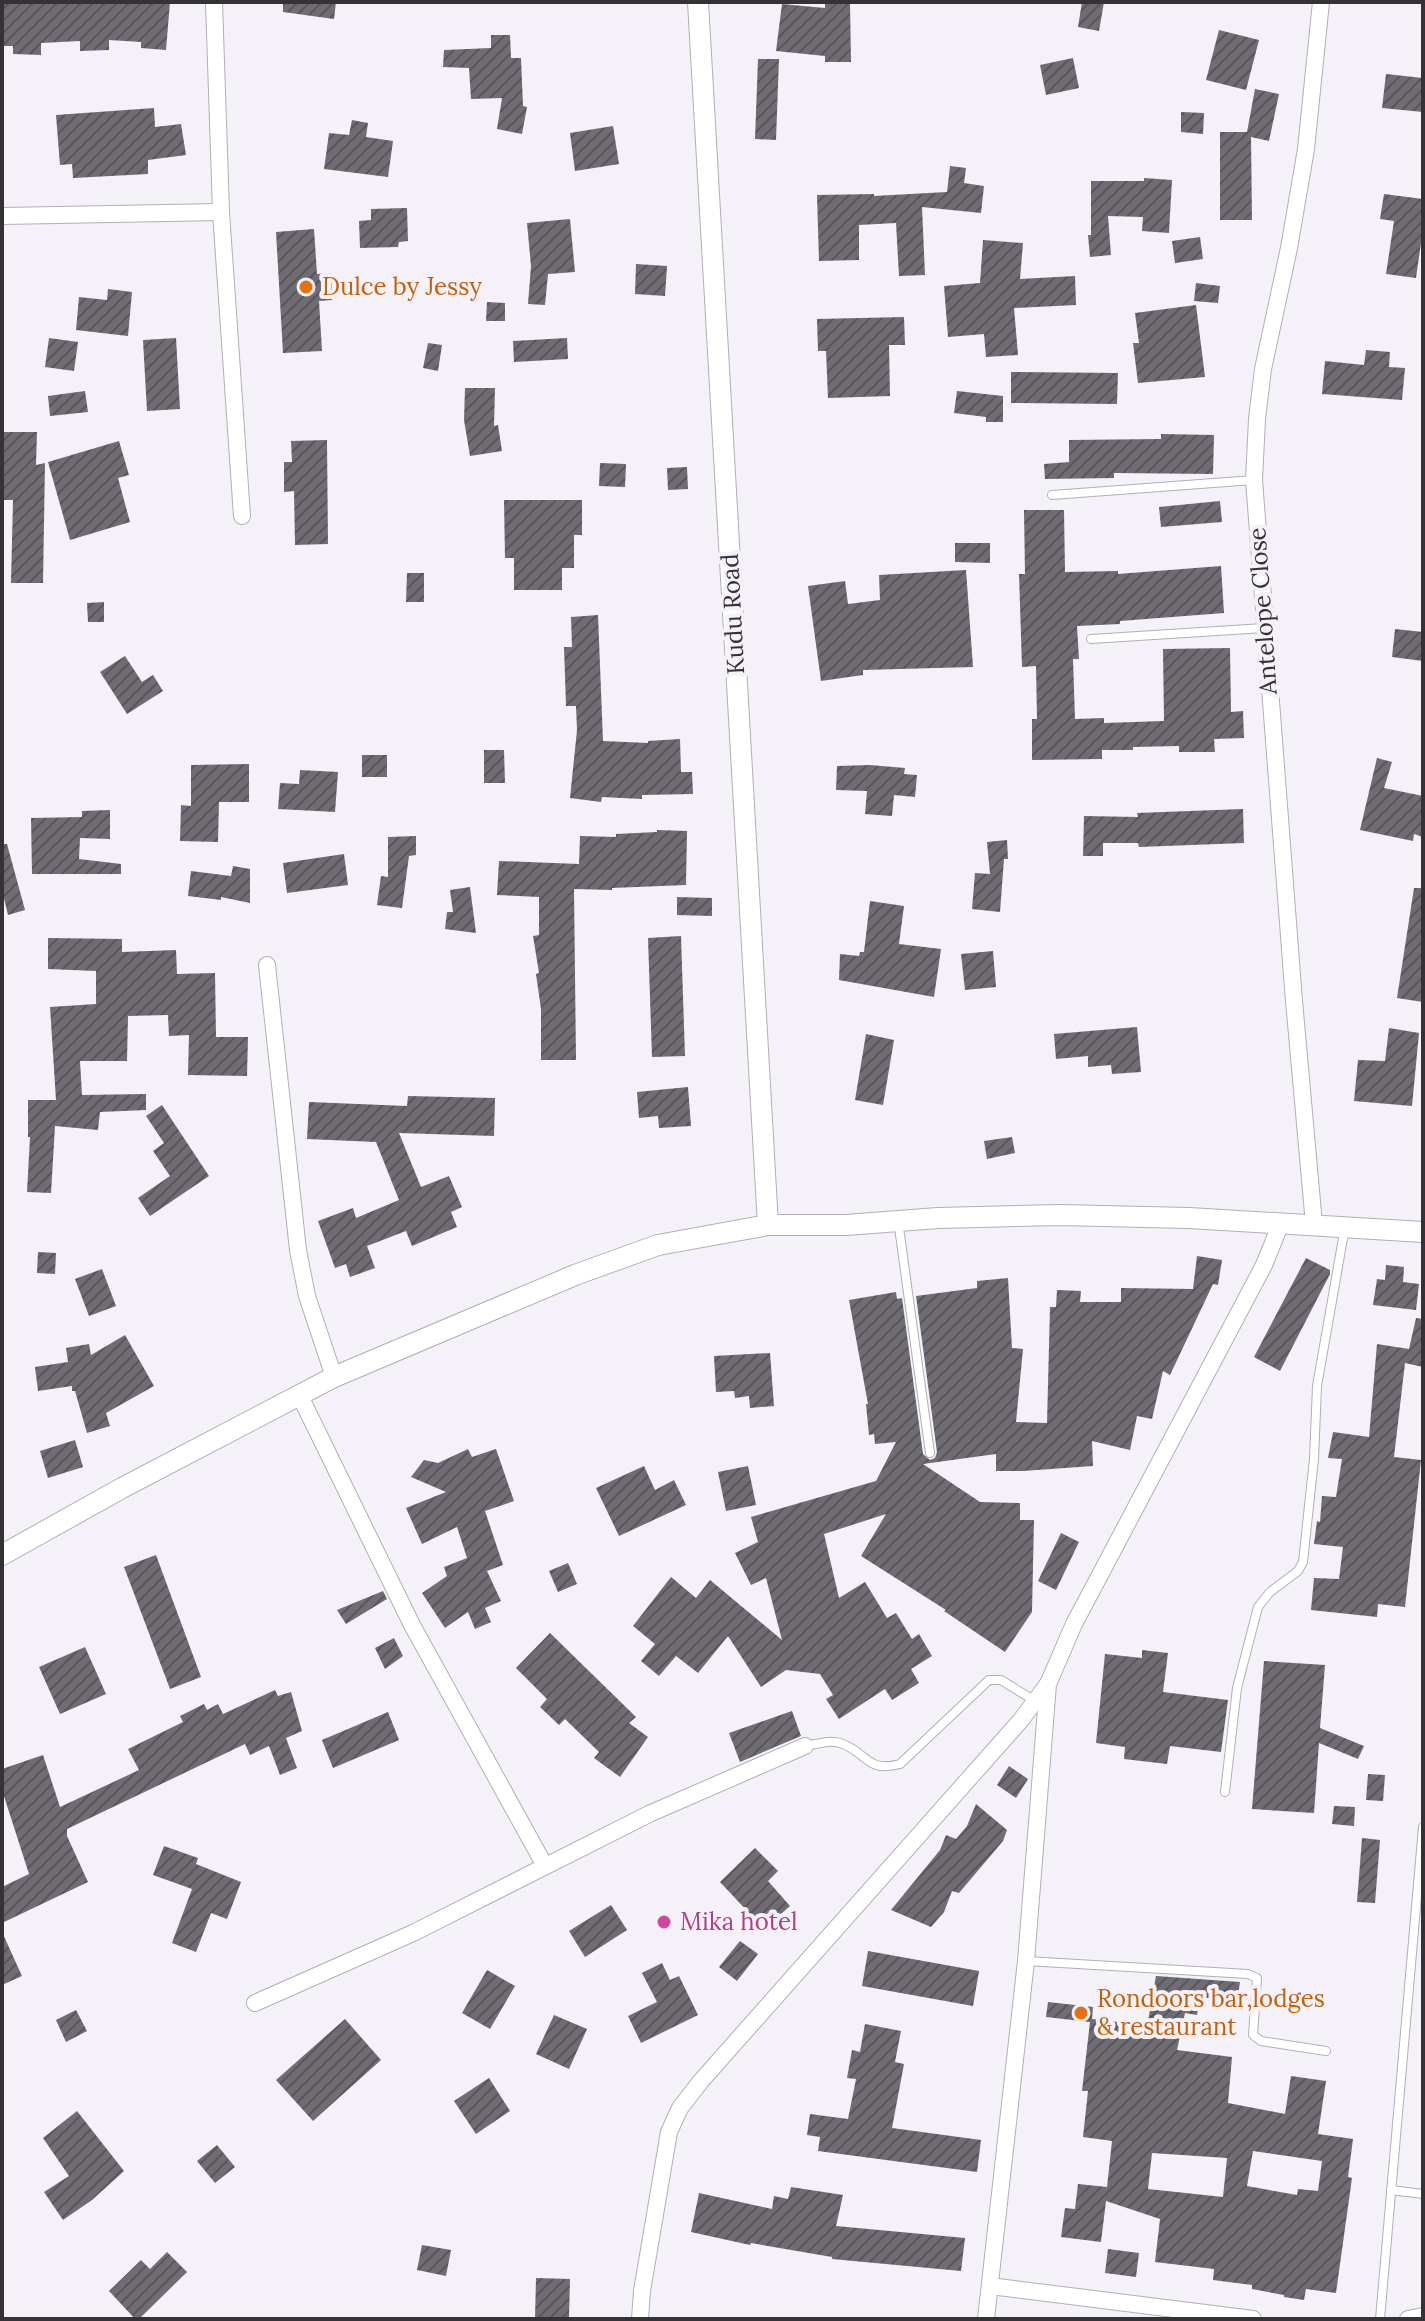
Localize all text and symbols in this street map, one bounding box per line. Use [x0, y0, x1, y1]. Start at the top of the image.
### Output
place label: Dulce by Jessy [322, 271, 482, 302]
marker: Dulce by Jessy [297, 278, 315, 296]
street label: Antelope Close [1241, 526, 1284, 697]
street label: Kudu Road [714, 553, 751, 675]
place label: Mika hotel [680, 1906, 798, 1937]
marker: Mika hotel [655, 1913, 673, 1931]
place label: Rondoors bar,lodges & restaurant [1097, 1983, 1325, 2042]
marker: Rondoors bar,lodges & restaurant [1072, 2004, 1090, 2022]

